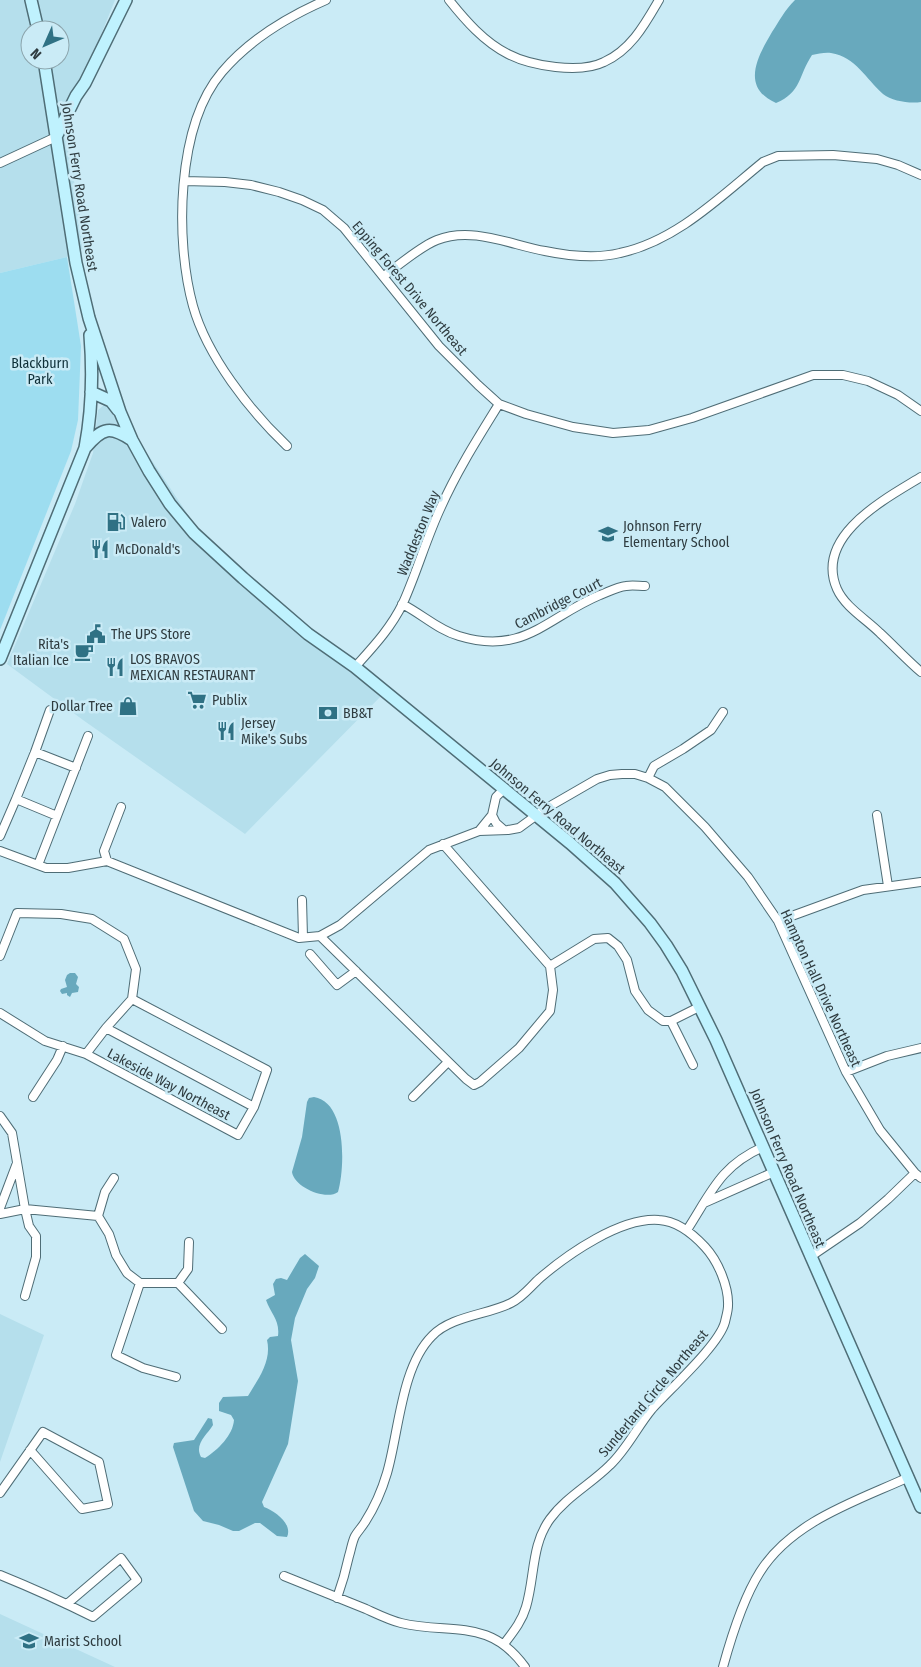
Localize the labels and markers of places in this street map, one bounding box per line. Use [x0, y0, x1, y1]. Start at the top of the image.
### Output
fuel station icon: Valero [105, 511, 127, 533]
place label: Valero [131, 514, 167, 531]
place label: Johnson Ferry Elementary School [623, 518, 730, 551]
school or university icon: Johnson Ferry Elementary School [597, 523, 619, 545]
restaurant icon: McDonald's [89, 538, 111, 560]
place label: McDonald's [115, 541, 180, 558]
public building icon: The UPS Store [85, 623, 107, 645]
place label: The UPS Store [111, 626, 191, 643]
place label: Rita's Italian Ice [13, 636, 69, 669]
cafe icon: Rita's Italian Ice [73, 641, 95, 663]
place label: LOS BRAVOS MEXICAN RESTAURANT [130, 651, 256, 684]
restaurant icon: LOS BRAVOS MEXICAN RESTAURANT [104, 656, 126, 678]
supermarket icon: Publix [186, 689, 208, 711]
place label: Publix [212, 692, 248, 709]
shop icon: Dollar Tree [117, 695, 139, 717]
place label: Dollar Tree [51, 698, 113, 715]
bank icon: BB&T [317, 702, 339, 724]
place label: BB&T [343, 705, 374, 722]
place label: Jersey Mike's Subs [241, 715, 307, 748]
restaurant icon: Jersey Mike's Subs [215, 720, 237, 742]
school or university icon: Marist School [18, 1630, 40, 1652]
place label: Marist School [44, 1633, 122, 1650]

